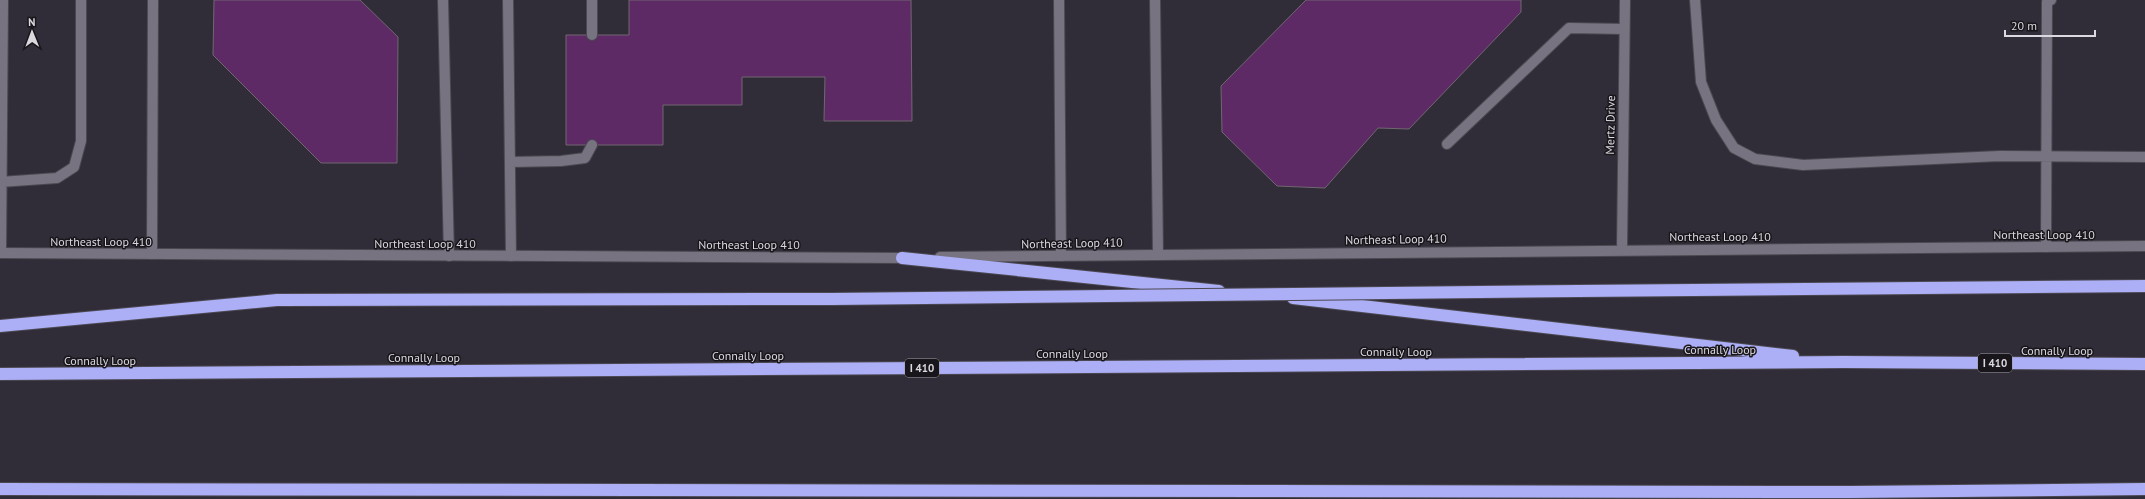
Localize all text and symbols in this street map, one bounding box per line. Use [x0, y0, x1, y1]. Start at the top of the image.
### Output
north arrow [12, 12, 52, 52]
scale bar [2005, 12, 2095, 38]
text: N [28, 15, 36, 29]
text: 20 m [2011, 18, 2037, 33]
street label: Mertz Drive [1602, 95, 1618, 155]
street label: Northeast Loop 410 [1993, 227, 2095, 242]
street label: Northeast Loop 410 [1669, 229, 1771, 244]
street label: Northeast Loop 410 [1345, 231, 1447, 247]
street label: Northeast Loop 410 [50, 234, 152, 249]
street label: Northeast Loop 410 [1021, 235, 1123, 251]
street label: Northeast Loop 410 [374, 236, 476, 251]
street label: Northeast Loop 410 [698, 237, 800, 252]
street label: Connally Loop [1684, 342, 1756, 357]
street label: Connally Loop [2021, 343, 2093, 358]
street label: Connally Loop [1360, 344, 1432, 359]
street label: Connally Loop [1036, 346, 1108, 361]
street label: Connally Loop [712, 348, 784, 363]
street label: Connally Loop [388, 350, 460, 365]
street label: Connally Loop [64, 353, 136, 368]
road number: I 410 [1978, 354, 2012, 372]
road number: I 410 [905, 359, 939, 377]

